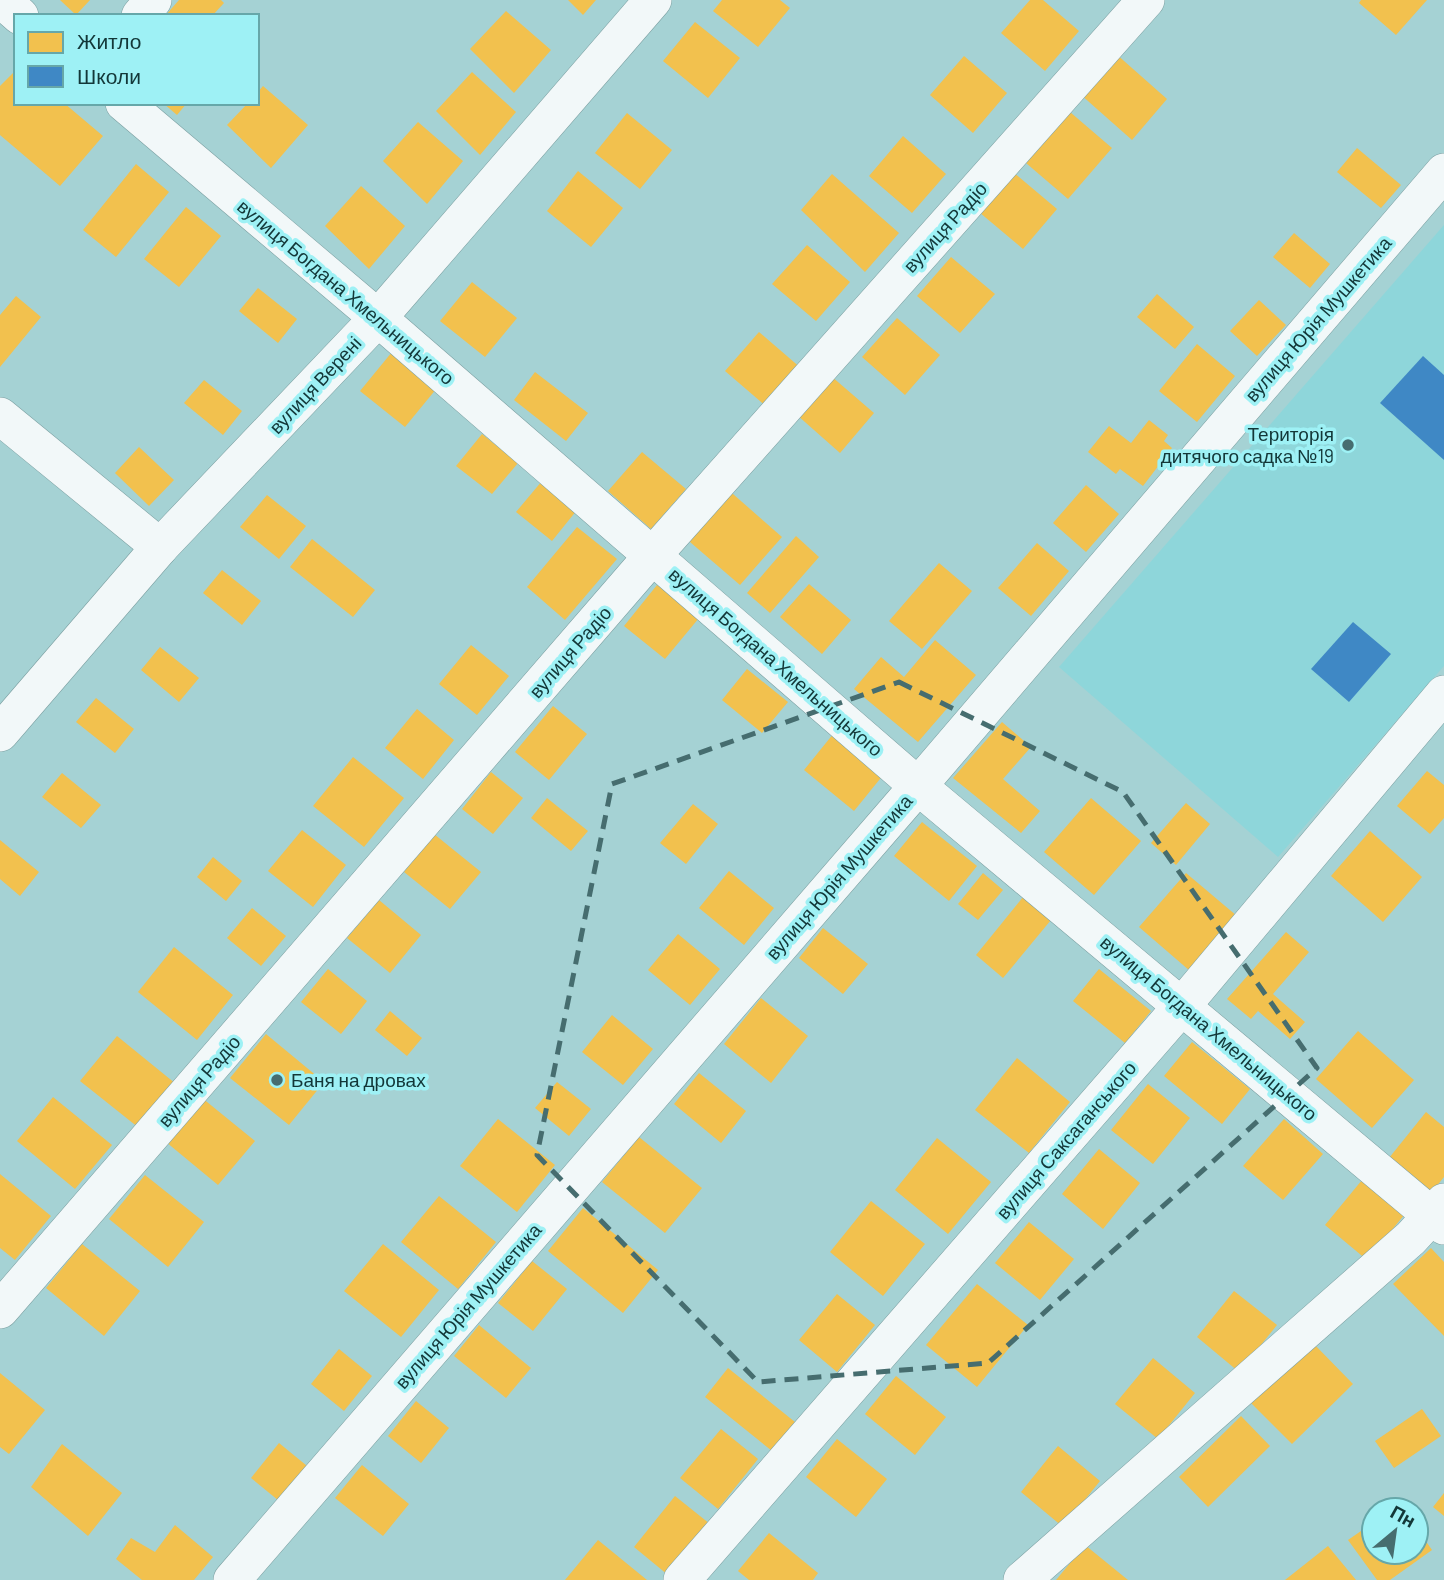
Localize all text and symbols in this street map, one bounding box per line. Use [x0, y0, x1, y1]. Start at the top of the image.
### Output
legend [14, 14, 259, 105]
text: Житло [77, 28, 141, 53]
text: Школи [77, 63, 141, 88]
street label: вулиця Радіо [898, 177, 991, 277]
street label: вулиця Богдана Хмельницького [233, 194, 459, 389]
street label: вулиця Юрія Мушкетика [1240, 231, 1396, 406]
street label: вулиця Верені [264, 331, 366, 438]
place label: Територія дитячого садка №19 [1161, 422, 1334, 467]
marker: Територія дитячого садка №19 [1340, 437, 1356, 453]
street label: вулиця Богдана Хмельницького [665, 562, 888, 761]
street label: вулиця Радіо [524, 601, 616, 702]
street label: вулиця Юрія Мушкетика [761, 789, 917, 964]
street label: вулиця Богдана Хмельницького [1096, 930, 1322, 1125]
street label: вулиця Радіо [153, 1030, 245, 1131]
street label: вулиця Саксаганського [991, 1056, 1140, 1223]
place label: Баня на дровах [291, 1068, 426, 1091]
marker: Баня на дровах [269, 1072, 285, 1088]
street label: вулиця Юрія Мушкетика [390, 1218, 546, 1393]
north arrow [1360, 1496, 1430, 1566]
text: Пн [1387, 1500, 1420, 1532]

